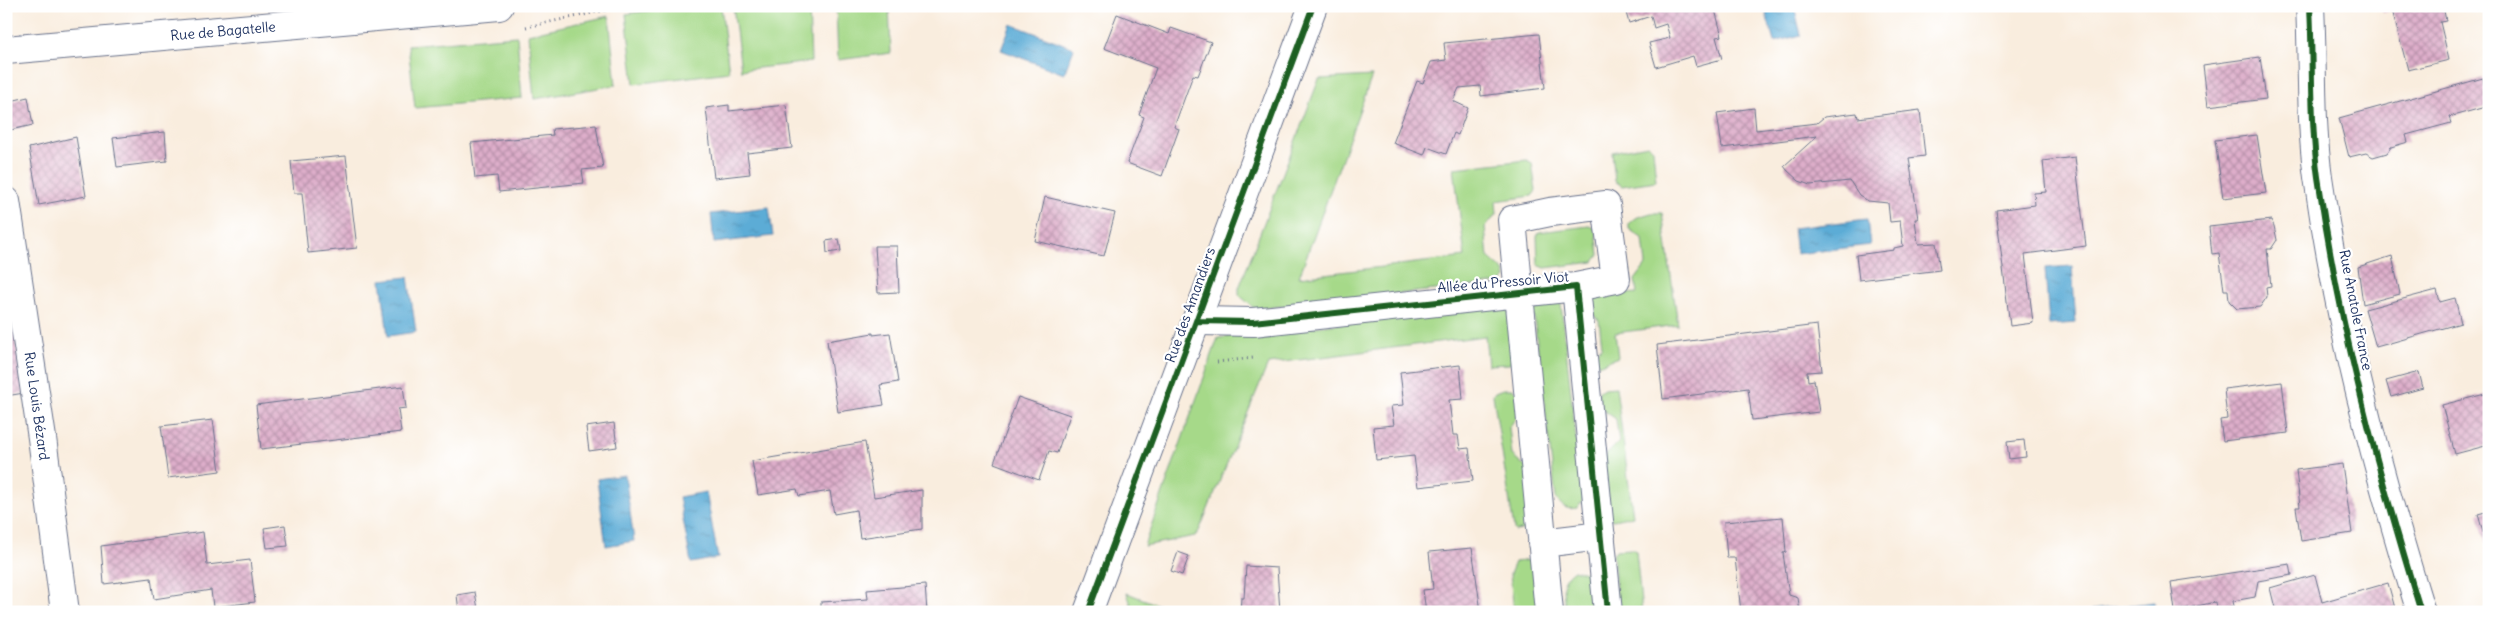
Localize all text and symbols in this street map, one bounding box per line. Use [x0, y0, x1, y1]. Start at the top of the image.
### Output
street label: Rue de Bagatelle [170, 17, 276, 45]
street label: Rue des Amandiers [1161, 245, 1219, 365]
street label: Rue Anatole France [2335, 248, 2377, 372]
street label: Allée du Pressoir Viot [1437, 267, 1570, 297]
street label: Rue Louis Bézard [20, 351, 54, 461]

